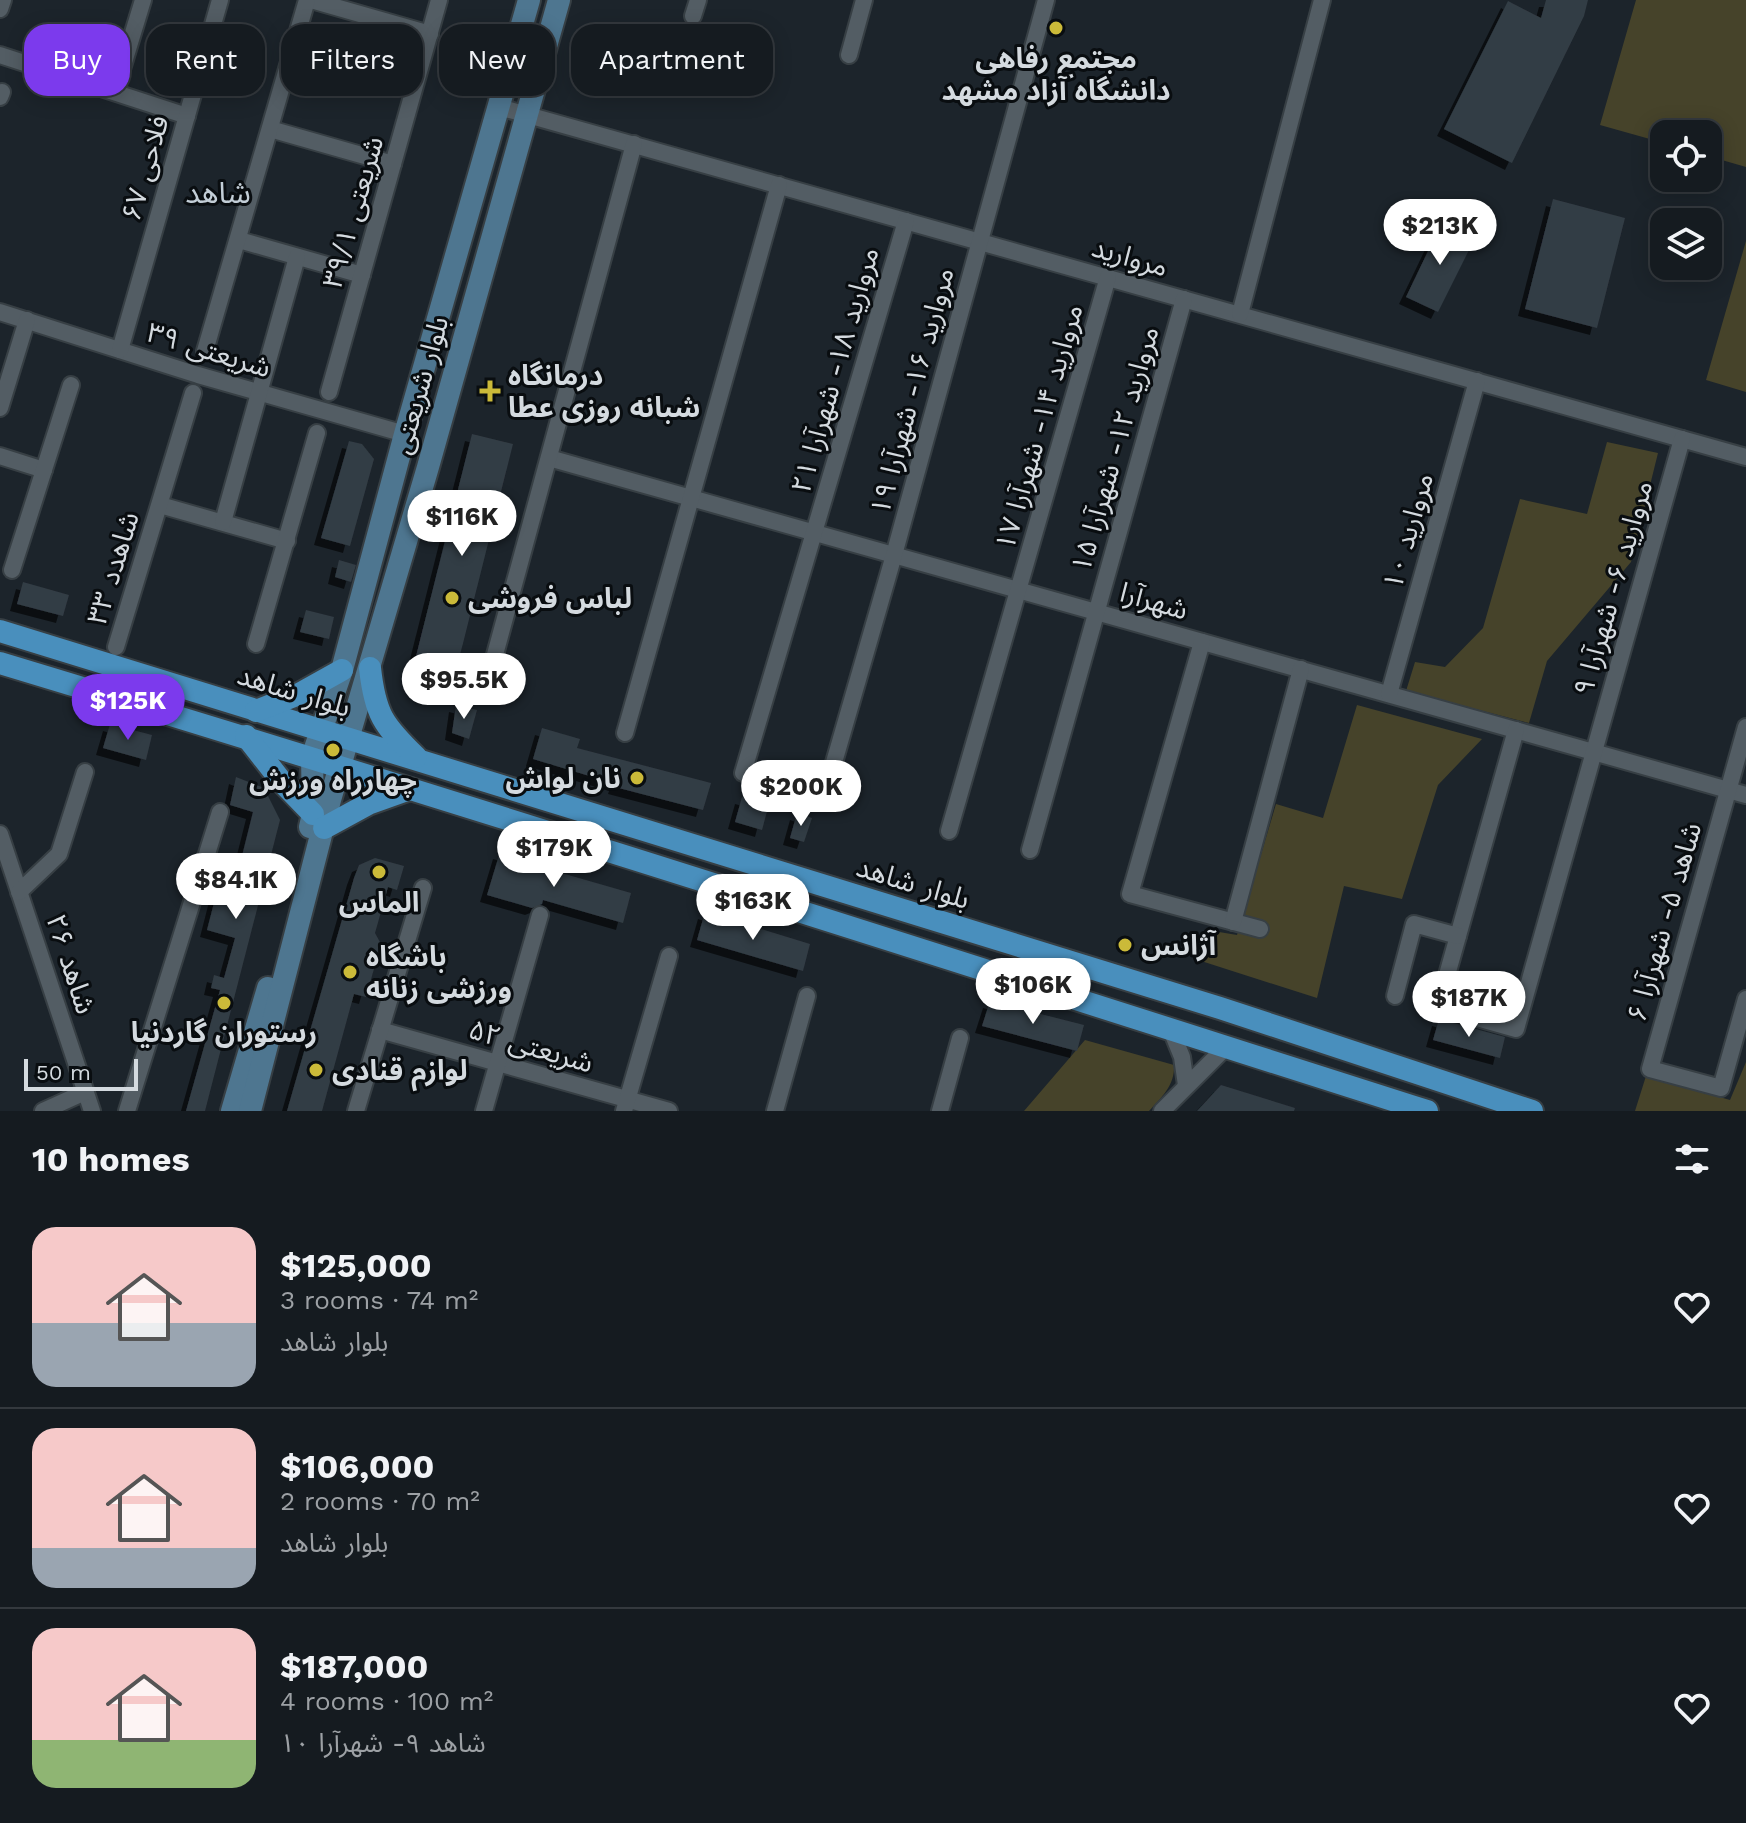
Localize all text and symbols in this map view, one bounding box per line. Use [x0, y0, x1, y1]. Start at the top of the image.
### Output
marker: مجتمع رفاهی دانشگاه آزاد مشهد [1047, 19, 1065, 37]
chip: Buy [24, 24, 130, 96]
chip: Rent [146, 24, 265, 96]
chip: Filters [281, 24, 423, 96]
chip: New [439, 24, 555, 96]
chip: Apartment [571, 24, 773, 96]
place label: مجتمع رفاهی دانشگاه آزاد مشهد [941, 42, 1171, 107]
street label: فلاحی ۶۷ [114, 112, 176, 224]
map controls [1650, 120, 1722, 280]
button: locate [1650, 120, 1722, 192]
street label: شریعتی ۳۹/۱ [316, 132, 390, 292]
district label: شاهد [185, 175, 251, 210]
pin: $213K [1384, 199, 1496, 267]
button: layers [1650, 208, 1722, 280]
text: $213K [1402, 210, 1478, 240]
street label: مروارید [1088, 230, 1172, 284]
street label: مروارید ۱۸- شهرآرا ۲۱ [784, 243, 886, 497]
street label: مروارید ۱۶- شهرآرا ۱۹ [863, 264, 961, 518]
street label: مروارید ۱۴- شهرآرا ۱۷ [988, 300, 1090, 554]
street label: بلوار شریعتی [385, 312, 455, 458]
street label: شریعتی ۳۹ [143, 316, 275, 384]
street label: مروارید ۱۲- شهرآرا ۱۵ [1064, 322, 1166, 576]
place label: درمانگاه شبانه روزی عطا [508, 359, 700, 424]
marker: درمانگاه شبانه روزی عطا [479, 380, 501, 402]
street label: مروارید ۱۰ [1376, 469, 1440, 593]
street label: مروارید ۶- شهرآرا ۹ [1567, 477, 1659, 699]
pin: $116K [406, 490, 518, 558]
text: $116K [425, 501, 499, 531]
street label: شاهدد ۳۳ [80, 508, 146, 628]
street label: شهرآرا [1116, 576, 1192, 626]
place label: لباس فروشی [468, 582, 632, 615]
marker: لباس فروشی [443, 589, 461, 607]
pin: $95.5K [399, 653, 529, 721]
street label: بلوار شاهد [233, 658, 355, 724]
text: $95.5K [420, 664, 508, 694]
pin: $125K [72, 674, 184, 742]
text: $125K [90, 685, 166, 715]
marker: چهارراه ورزش [324, 741, 342, 759]
pin: $200K [745, 760, 857, 828]
place label: نان لواش [505, 762, 621, 795]
place label: چهارراه ورزش [249, 764, 417, 798]
marker: نان لواش [628, 769, 646, 787]
text: $200K [759, 771, 843, 801]
street label: شاهد ۵- شهرآرا ۶ [1620, 819, 1708, 1025]
pin: $179K [498, 821, 610, 889]
text: $179K [515, 832, 593, 862]
street label: بلوار شاهد [852, 850, 974, 916]
pin: $84.1K [171, 853, 301, 921]
marker: الماس [370, 863, 388, 881]
text: $84.1K [194, 864, 278, 894]
pin: $163K [697, 874, 809, 942]
text: $163K [714, 885, 792, 915]
place label: الماس [339, 886, 419, 919]
street label: شاهد ۲۶ [39, 910, 103, 1018]
place label: آژانس [1141, 929, 1217, 962]
marker: آژانس [1116, 936, 1134, 954]
place label: باشگاه ورزشی زنانه [366, 940, 512, 1005]
pin: $106K [977, 958, 1089, 1026]
marker: باشگاه ورزشی زنانه [341, 963, 359, 981]
text: $106K [994, 969, 1072, 999]
pin: $187K [1413, 971, 1525, 1039]
text: $187K [1430, 982, 1508, 1012]
marker: رستوران گاردنیا [215, 994, 233, 1012]
street label: شریعتی ۵۲ [465, 1013, 597, 1079]
place label: رستوران گاردنیا [131, 1016, 317, 1049]
place label: لوازم قنادی [332, 1054, 468, 1092]
scale bar [24, 1055, 138, 1091]
text: 50 m [36, 1060, 91, 1085]
marker: لوازم قنادی [307, 1061, 325, 1079]
icon: filters [1670, 1137, 1714, 1181]
text: 10 homes [32, 1139, 190, 1179]
text: $125,000 [280, 1245, 432, 1285]
icon: home [96, 1259, 192, 1355]
text: 3 rooms · 74 m² [280, 1285, 478, 1315]
icon: heart [1670, 1285, 1714, 1329]
text: بلوار شاهد [280, 1327, 388, 1357]
text: $106,000 [280, 1446, 435, 1486]
icon: home [96, 1460, 192, 1556]
text: 2 rooms · 70 m² [280, 1486, 480, 1516]
icon: heart [1670, 1486, 1714, 1530]
text: بلوار شاهد [280, 1528, 388, 1558]
text: $187,000 [280, 1646, 428, 1686]
icon: home [96, 1660, 192, 1756]
text: 4 rooms · 100 m² [280, 1686, 493, 1716]
icon: heart [1670, 1686, 1714, 1730]
text: شاهد ۹- شهرآرا ۱۰ [280, 1728, 486, 1758]

